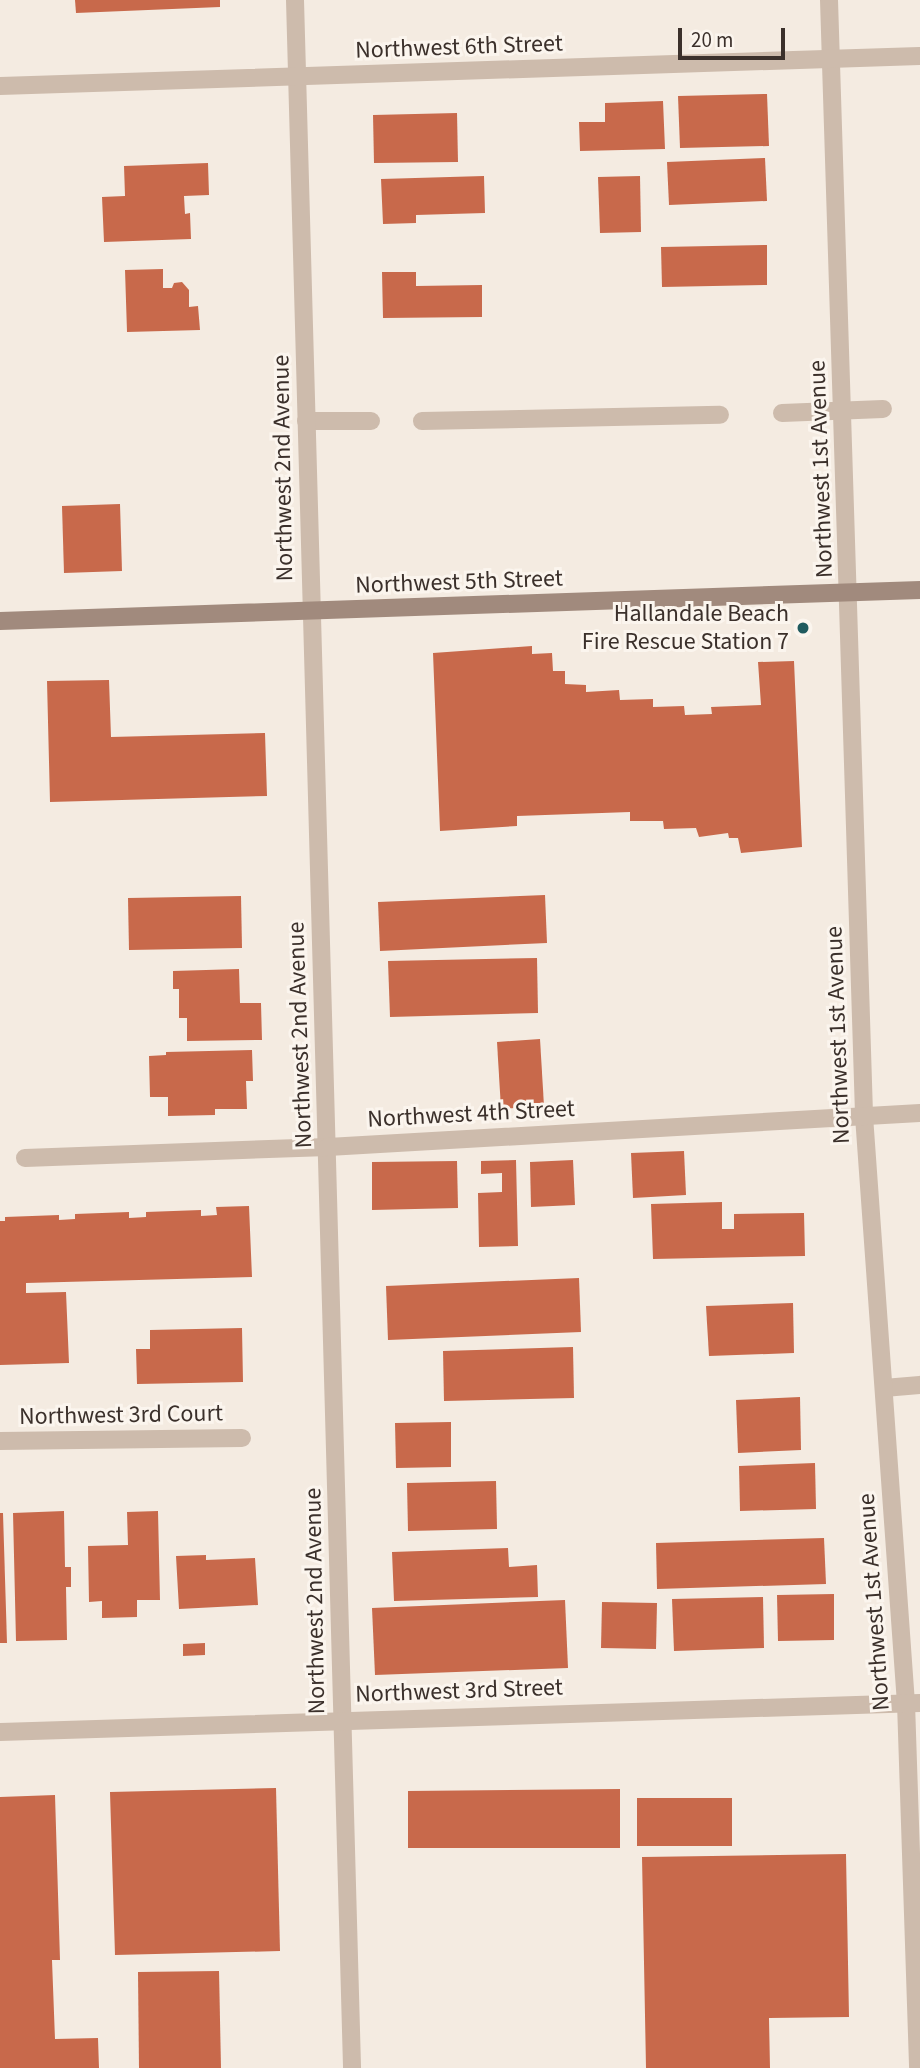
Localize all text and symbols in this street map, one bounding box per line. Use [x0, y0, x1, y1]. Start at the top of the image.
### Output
scale bar [682, 14, 789, 58]
text: 20 m [691, 25, 733, 55]
street label: Northwest 6th Street [355, 29, 563, 65]
street label: Northwest 2nd Avenue [267, 354, 299, 582]
street label: Northwest 1st Avenue [803, 360, 839, 578]
street label: Northwest 5th Street [355, 564, 563, 600]
place label: Hallandale Beach Fire Rescue Station 7 [582, 600, 789, 656]
marker: Hallandale Beach Fire Rescue Station 7 [795, 620, 811, 636]
street label: Northwest 2nd Avenue [282, 921, 318, 1149]
street label: Northwest 1st Avenue [820, 926, 856, 1144]
street label: Northwest 4th Street [367, 1094, 575, 1134]
street label: Northwest 3rd Court [19, 1399, 223, 1431]
street label: Northwest 2nd Avenue [299, 1487, 331, 1715]
street label: Northwest 1st Avenue [852, 1492, 896, 1712]
street label: Northwest 3rd Street [355, 1673, 563, 1709]

